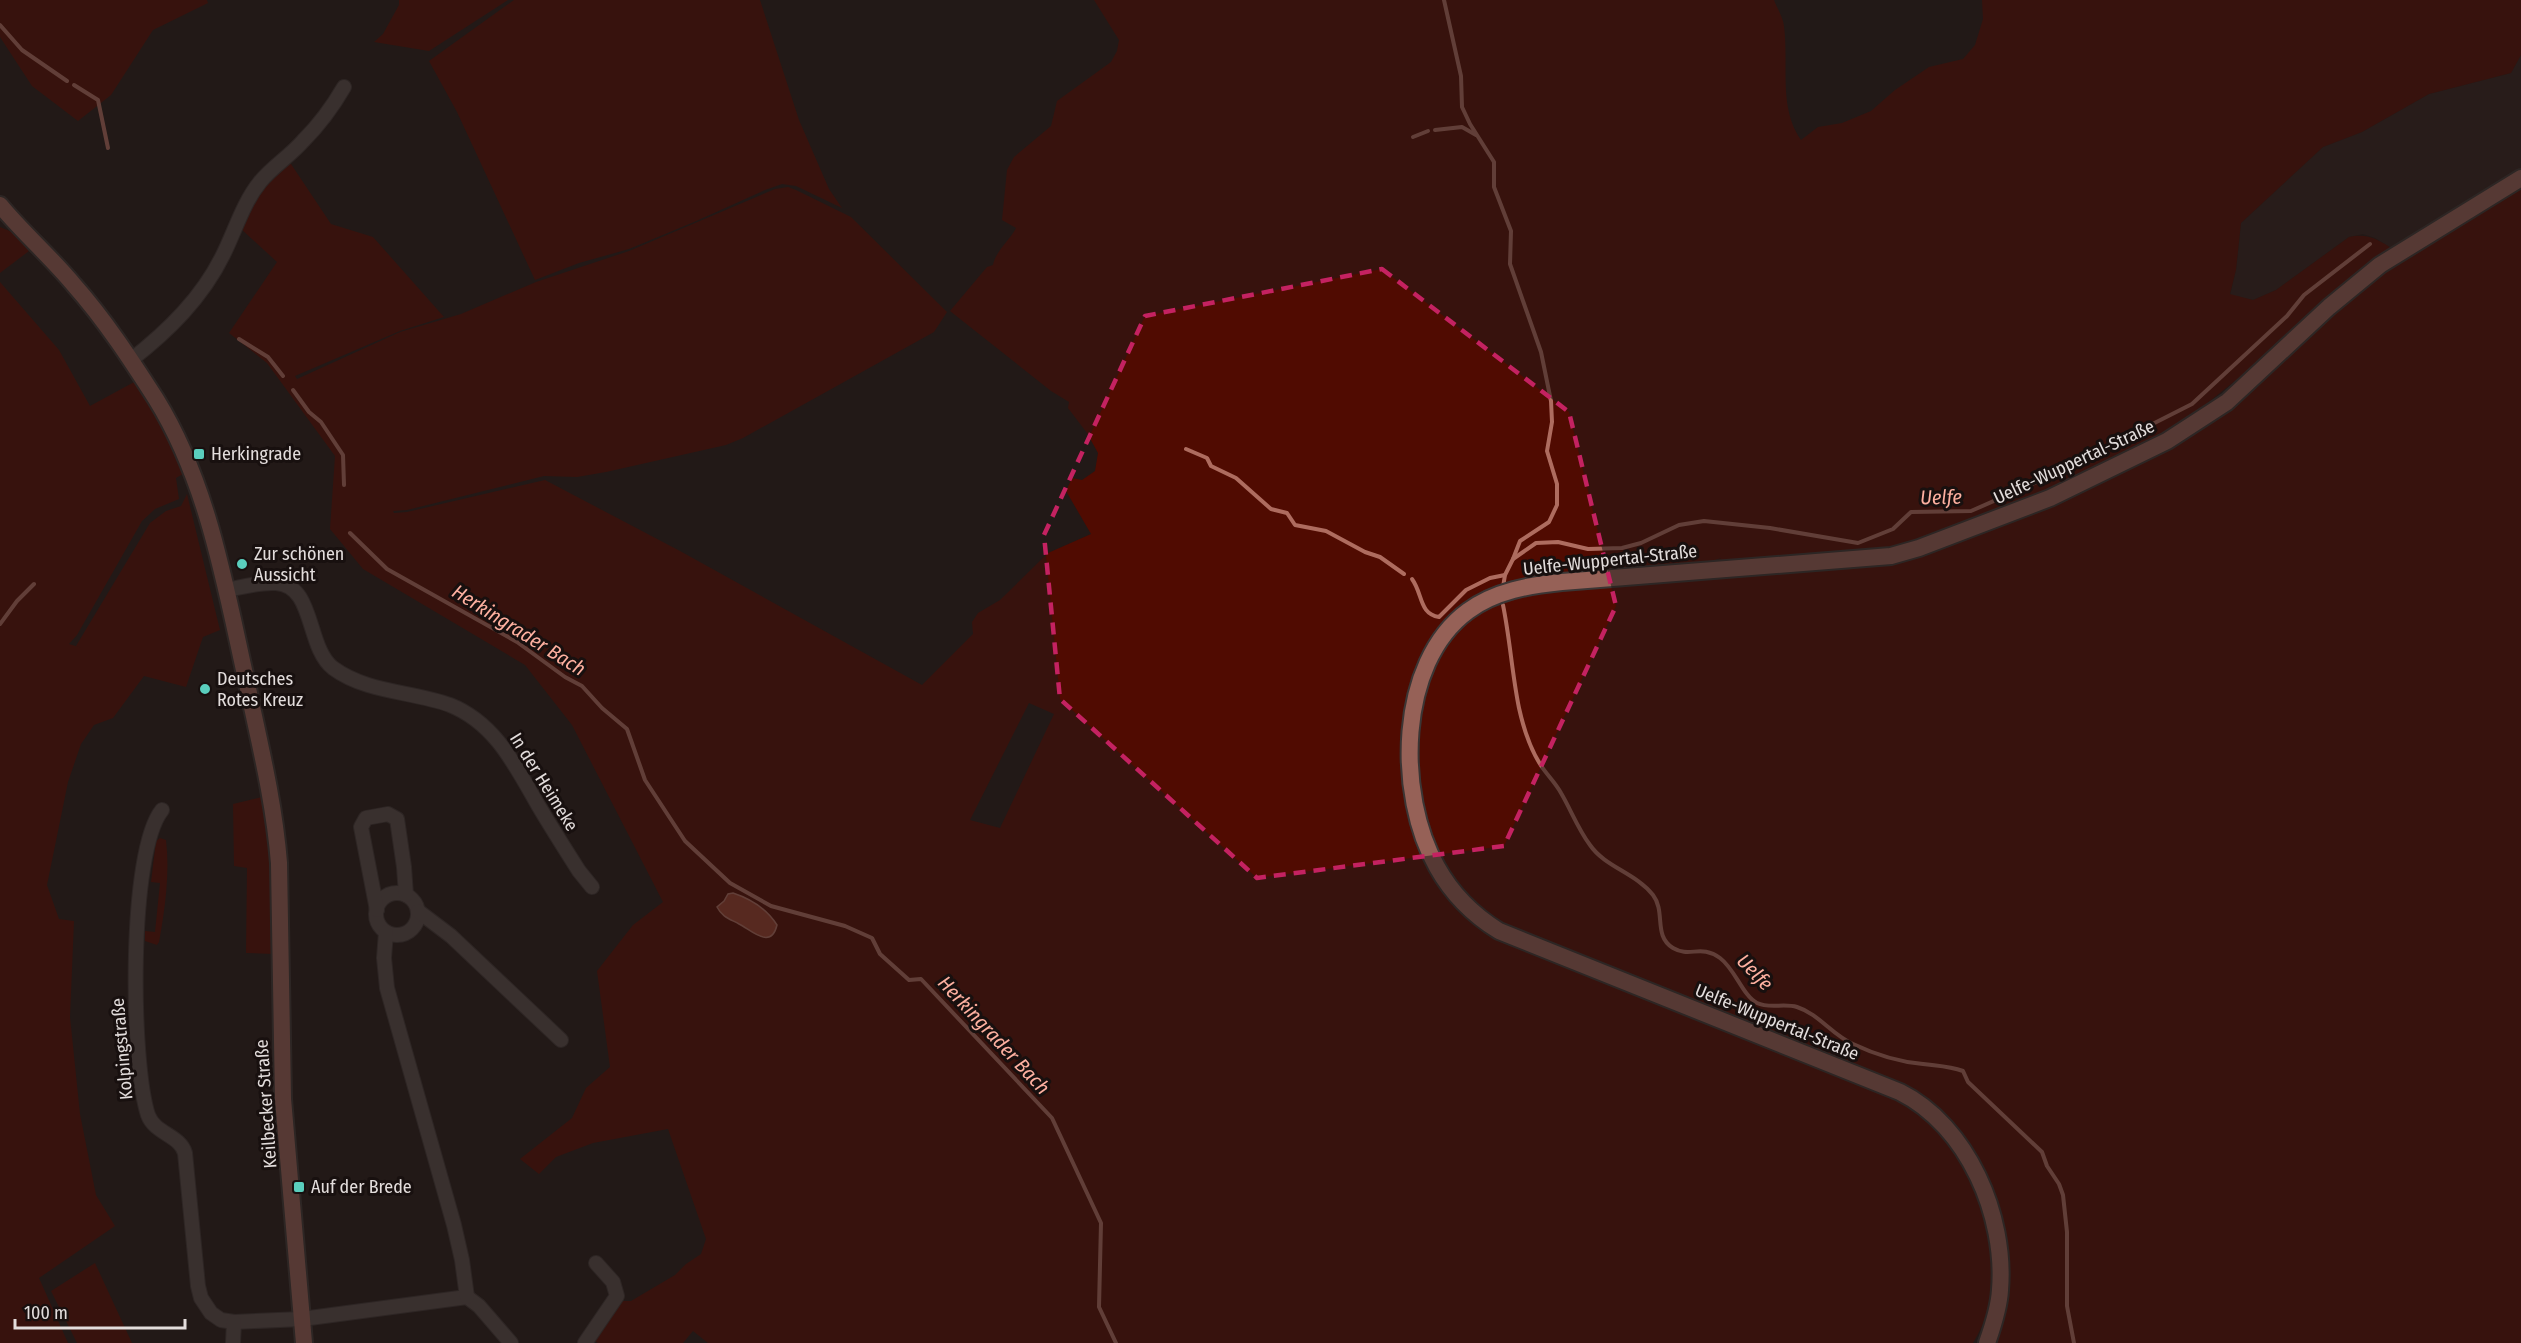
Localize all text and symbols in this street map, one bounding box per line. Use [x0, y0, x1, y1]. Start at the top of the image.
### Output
street label: Uelfe-Wuppertal-Straße [1990, 415, 2158, 509]
place label: Herkingrade [211, 443, 301, 465]
marker: Herkingrade [192, 447, 206, 461]
water label: Uelfe [1920, 485, 1963, 509]
street label: Uelfe-Wuppertal-Straße [1522, 540, 1698, 580]
place label: Zur schönen Aussicht [254, 543, 344, 586]
marker: Zur schönen Aussicht [235, 557, 249, 571]
water label: Herkingrader Bach [448, 579, 590, 681]
place label: Deutsches Rotes Kreuz [217, 668, 303, 711]
marker: Deutsches Rotes Kreuz [198, 682, 212, 696]
street label: In der Heimeke [505, 729, 583, 835]
water label: Uelfe [1732, 949, 1778, 996]
water label: Herkingrader Bach [933, 971, 1055, 1099]
street label: Uelfe-Wuppertal-Straße [1692, 979, 1862, 1065]
street label: Kolpingstraße [107, 997, 137, 1101]
street label: Keilbecker Straße [251, 1039, 281, 1169]
place label: Auf der Brede [311, 1176, 412, 1198]
marker: Auf der Brede [292, 1180, 306, 1194]
scale bar [15, 1292, 184, 1330]
text: 100 m [24, 1302, 68, 1324]

